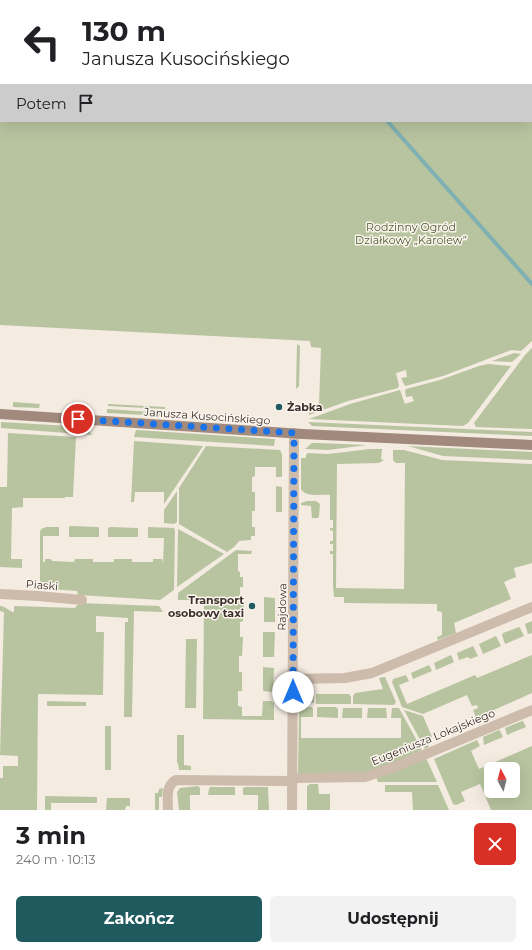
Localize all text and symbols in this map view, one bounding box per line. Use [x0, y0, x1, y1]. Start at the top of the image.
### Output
text: 130 m [82, 14, 166, 48]
icon: left [16, 16, 68, 68]
text: Janusza Kusocińskiego [82, 48, 290, 70]
icon: arrive [75, 92, 97, 114]
text: Potem [16, 94, 67, 113]
park label: Rodzinny Ogród Działkowy „Karolew” [355, 220, 467, 247]
place label: Żabka [287, 400, 323, 414]
pin [61, 402, 95, 436]
marker: Żabka [274, 402, 284, 412]
street label: Janusza Kusocińskiego [142, 405, 271, 427]
icon: arrive [67, 408, 89, 430]
street label: Piaski [25, 577, 59, 593]
street label: Rajdowa [275, 583, 289, 631]
place label: Transport osobowy taxi [168, 593, 244, 620]
marker: Transport osobowy taxi [247, 601, 257, 611]
position arrow [272, 671, 314, 713]
street label: Eugeniusza Lokajskiego [369, 706, 497, 768]
north arrow [484, 762, 520, 798]
map controls [484, 762, 520, 798]
text: 3 min [16, 821, 86, 850]
button: close [474, 823, 516, 865]
text: 240 m · 10:13 [16, 851, 96, 867]
button: Zakończ [16, 896, 262, 942]
button: Udostępnij [270, 896, 516, 942]

